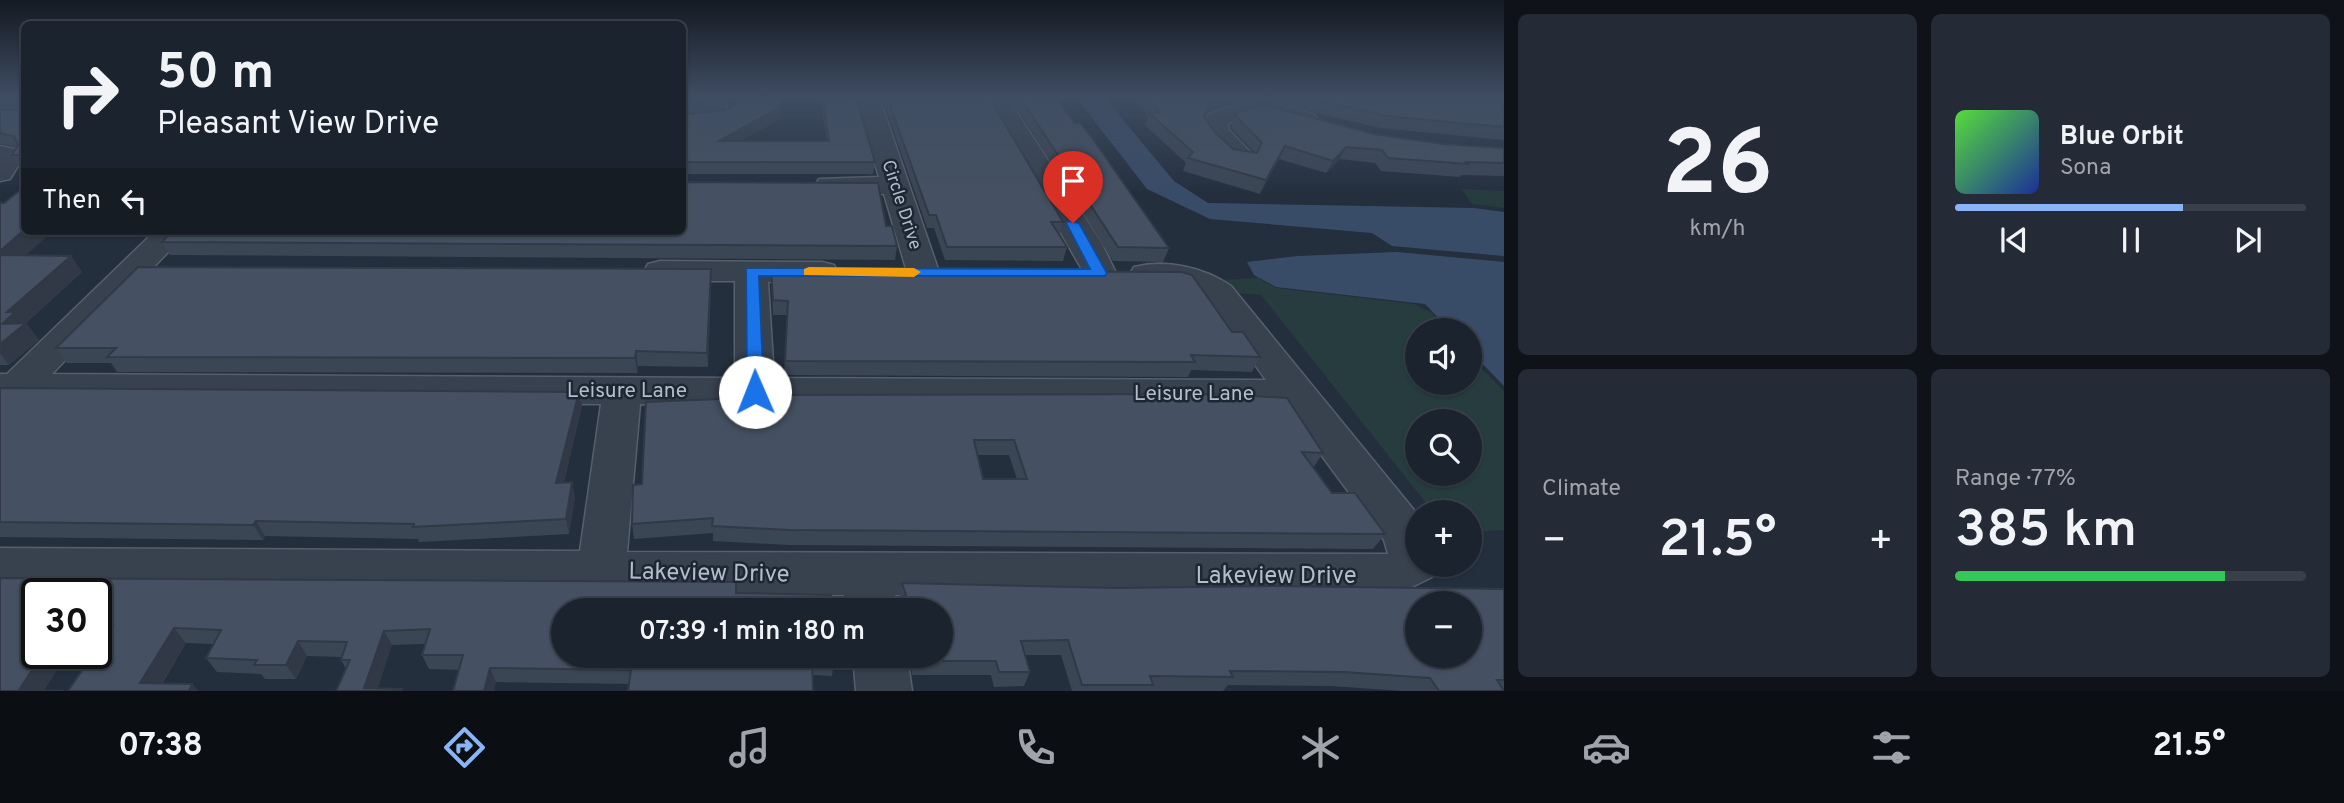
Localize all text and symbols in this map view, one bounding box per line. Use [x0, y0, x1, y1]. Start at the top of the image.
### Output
text: 50 m [157, 44, 274, 106]
icon: right [42, 49, 133, 140]
text: Pleasant View Drive [157, 105, 439, 145]
text: 26 [1662, 112, 1773, 227]
text: Blue Orbit [2060, 121, 2184, 154]
pin [1043, 151, 1103, 223]
text: Sona [2060, 154, 2111, 183]
street label: Circle Drive [876, 157, 926, 253]
icon: arrive [1054, 162, 1092, 200]
icon: left [115, 182, 153, 220]
text: Then [42, 185, 101, 218]
text: km/h [1690, 215, 1745, 244]
icon: previous [1995, 221, 2033, 259]
icon: pause [2112, 221, 2150, 259]
icon: next [2229, 221, 2267, 259]
map controls [1405, 318, 1482, 668]
button: sound [1405, 318, 1482, 395]
position arrow [718, 355, 792, 429]
street label: Leisure Lane [567, 378, 687, 405]
street label: Leisure Lane [1134, 381, 1254, 408]
button: search [1405, 409, 1482, 486]
text: Range · 77% [1955, 465, 2076, 494]
text: Climate [1542, 475, 1621, 504]
text: 385 km [1955, 499, 2137, 565]
button: + [1405, 500, 1482, 577]
text: 21.5° [1659, 509, 1776, 575]
text: − [1542, 518, 1567, 567]
text: + [1868, 518, 1893, 567]
street label: Lakeview Drive [628, 558, 790, 590]
street label: Lakeview Drive [1195, 562, 1357, 592]
speed limit sign: 30 [21, 578, 112, 669]
button: − [1405, 591, 1482, 668]
text: 07:39 · 1 min · 180 m [639, 616, 865, 649]
icon: directions [440, 723, 489, 772]
icon: music [725, 723, 774, 772]
icon: phone [1011, 723, 1060, 772]
icon: climate [1296, 723, 1345, 772]
icon: car [1582, 723, 1631, 772]
icon: filters [1867, 723, 1916, 772]
text: 07:38 [118, 727, 203, 767]
text: 21.5° [2153, 727, 2226, 767]

